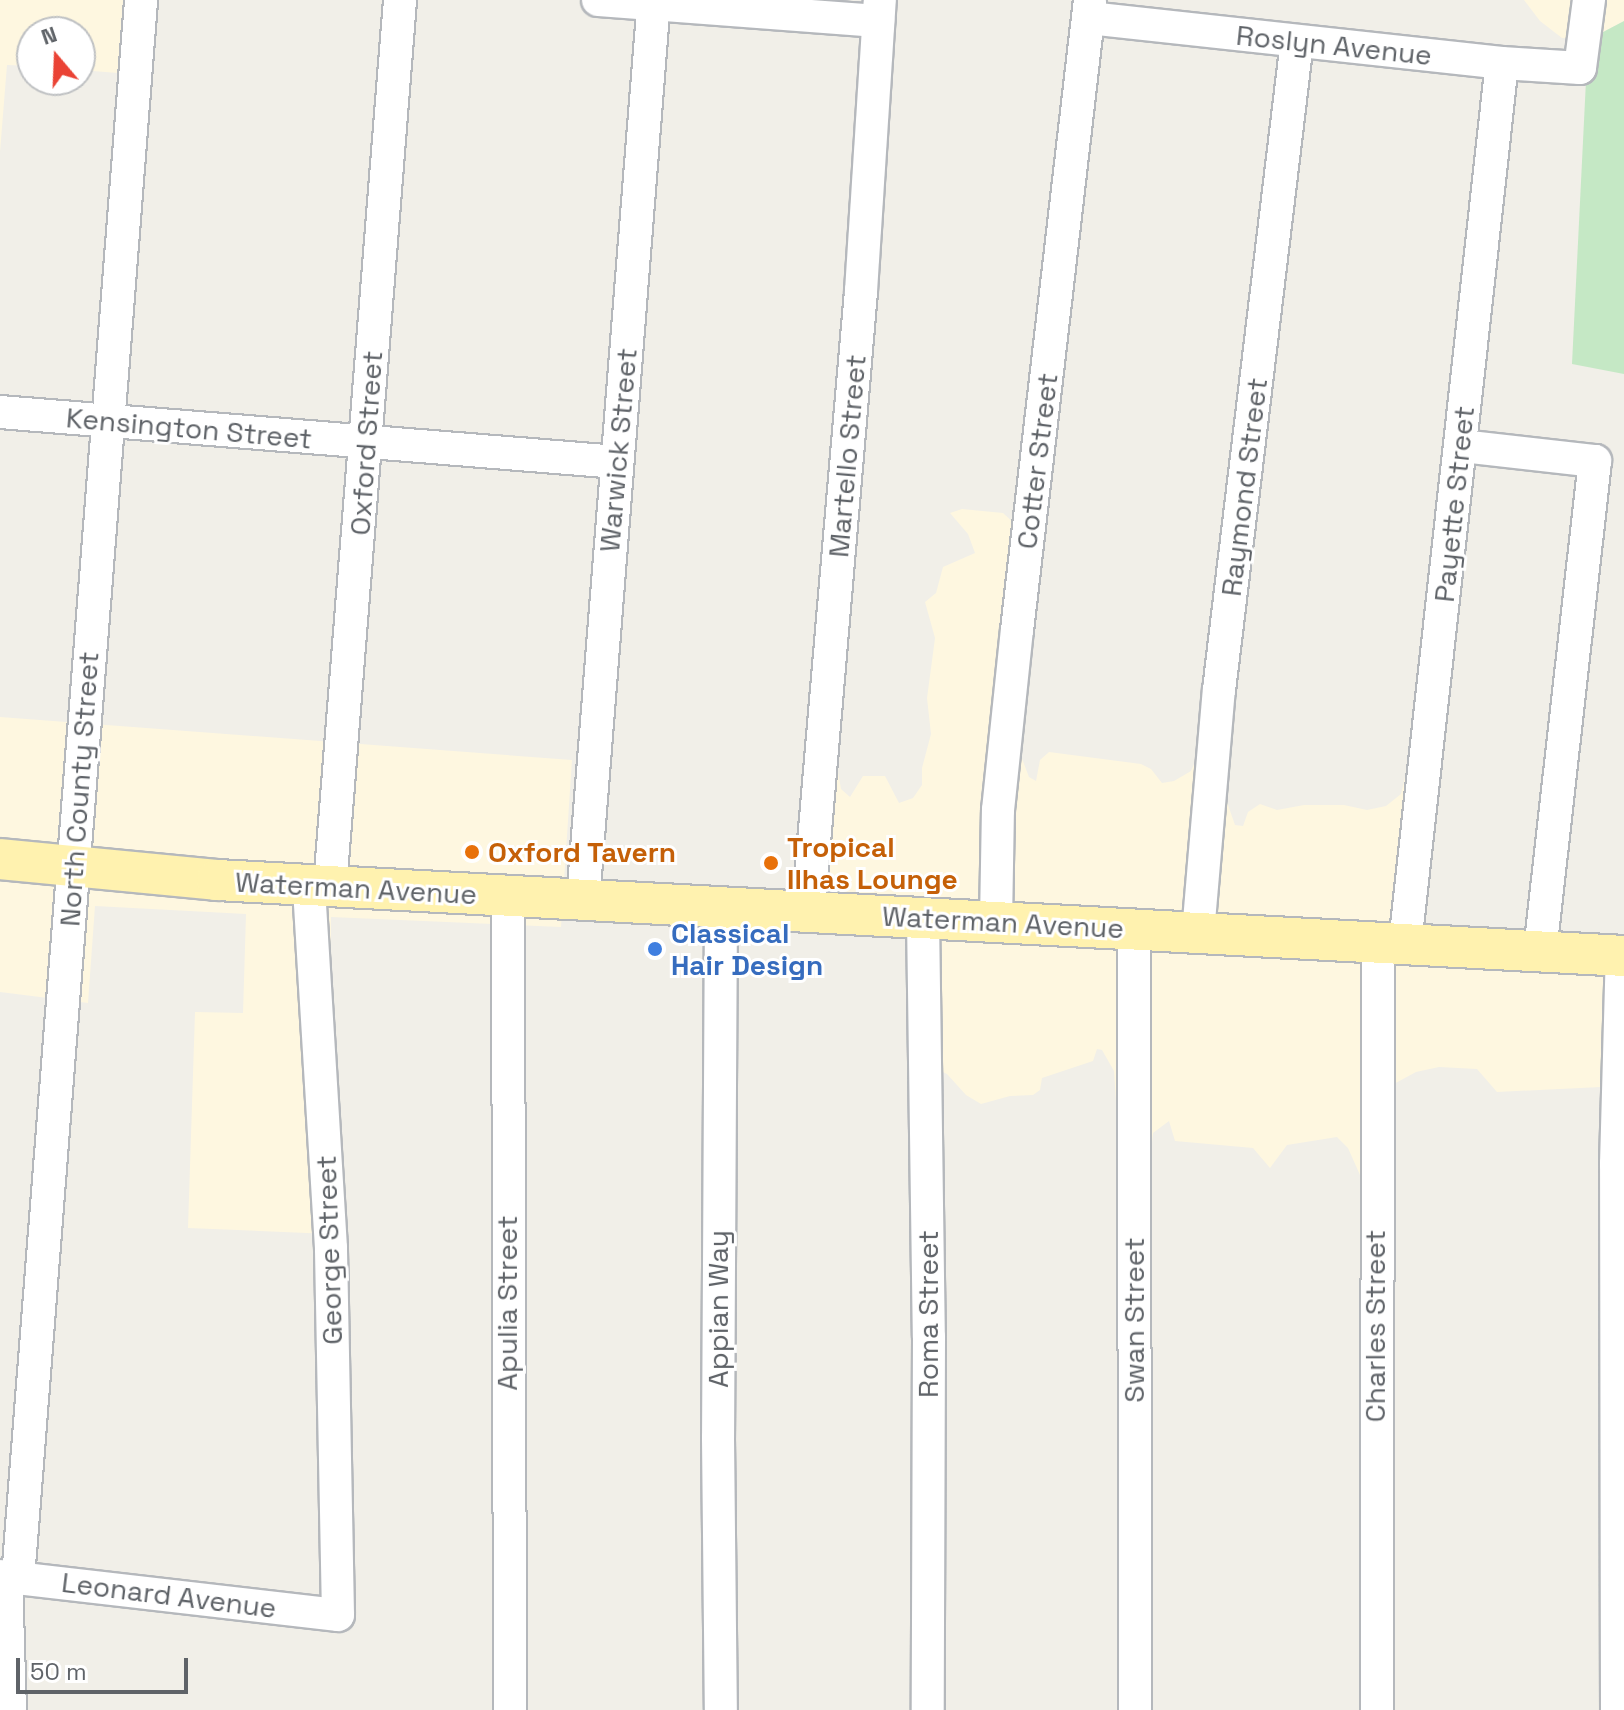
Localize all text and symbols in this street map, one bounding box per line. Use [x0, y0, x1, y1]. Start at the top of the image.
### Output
north arrow [16, 16, 96, 96]
street label: Roslyn Avenue [1234, 18, 1434, 72]
text: N [37, 20, 60, 51]
street label: Warwick Street [592, 347, 644, 553]
street label: Oxford Street [343, 349, 389, 537]
street label: Martello Street [821, 353, 873, 559]
street label: Cotter Street [1010, 371, 1064, 551]
street label: Raymond Street [1214, 376, 1274, 598]
street label: Kensington Street [65, 401, 313, 455]
street label: Payette Street [1427, 404, 1481, 604]
street label: North County Street [53, 650, 105, 928]
place label: Tropical Ilhas Lounge [787, 830, 958, 896]
place label: Oxford Tavern [488, 835, 677, 869]
marker: Oxford Tavern [463, 843, 481, 861]
marker: Tropical Ilhas Lounge [762, 854, 780, 872]
street label: Waterman Avenue [234, 865, 478, 911]
street label: Waterman Avenue [881, 899, 1125, 945]
place label: Classical Hair Design [671, 916, 823, 982]
marker: Classical Hair Design [646, 940, 664, 958]
street label: George Street [309, 1155, 349, 1345]
street label: Apulia Street [490, 1215, 524, 1391]
street label: Appian Way [701, 1230, 735, 1388]
street label: Roma Street [911, 1230, 945, 1398]
street label: Charles Street [1358, 1230, 1392, 1422]
street label: Swan Street [1117, 1237, 1151, 1403]
street label: Leonard Avenue [60, 1565, 278, 1625]
scale bar [20, 1642, 192, 1692]
text: 50 m [30, 1656, 87, 1687]

